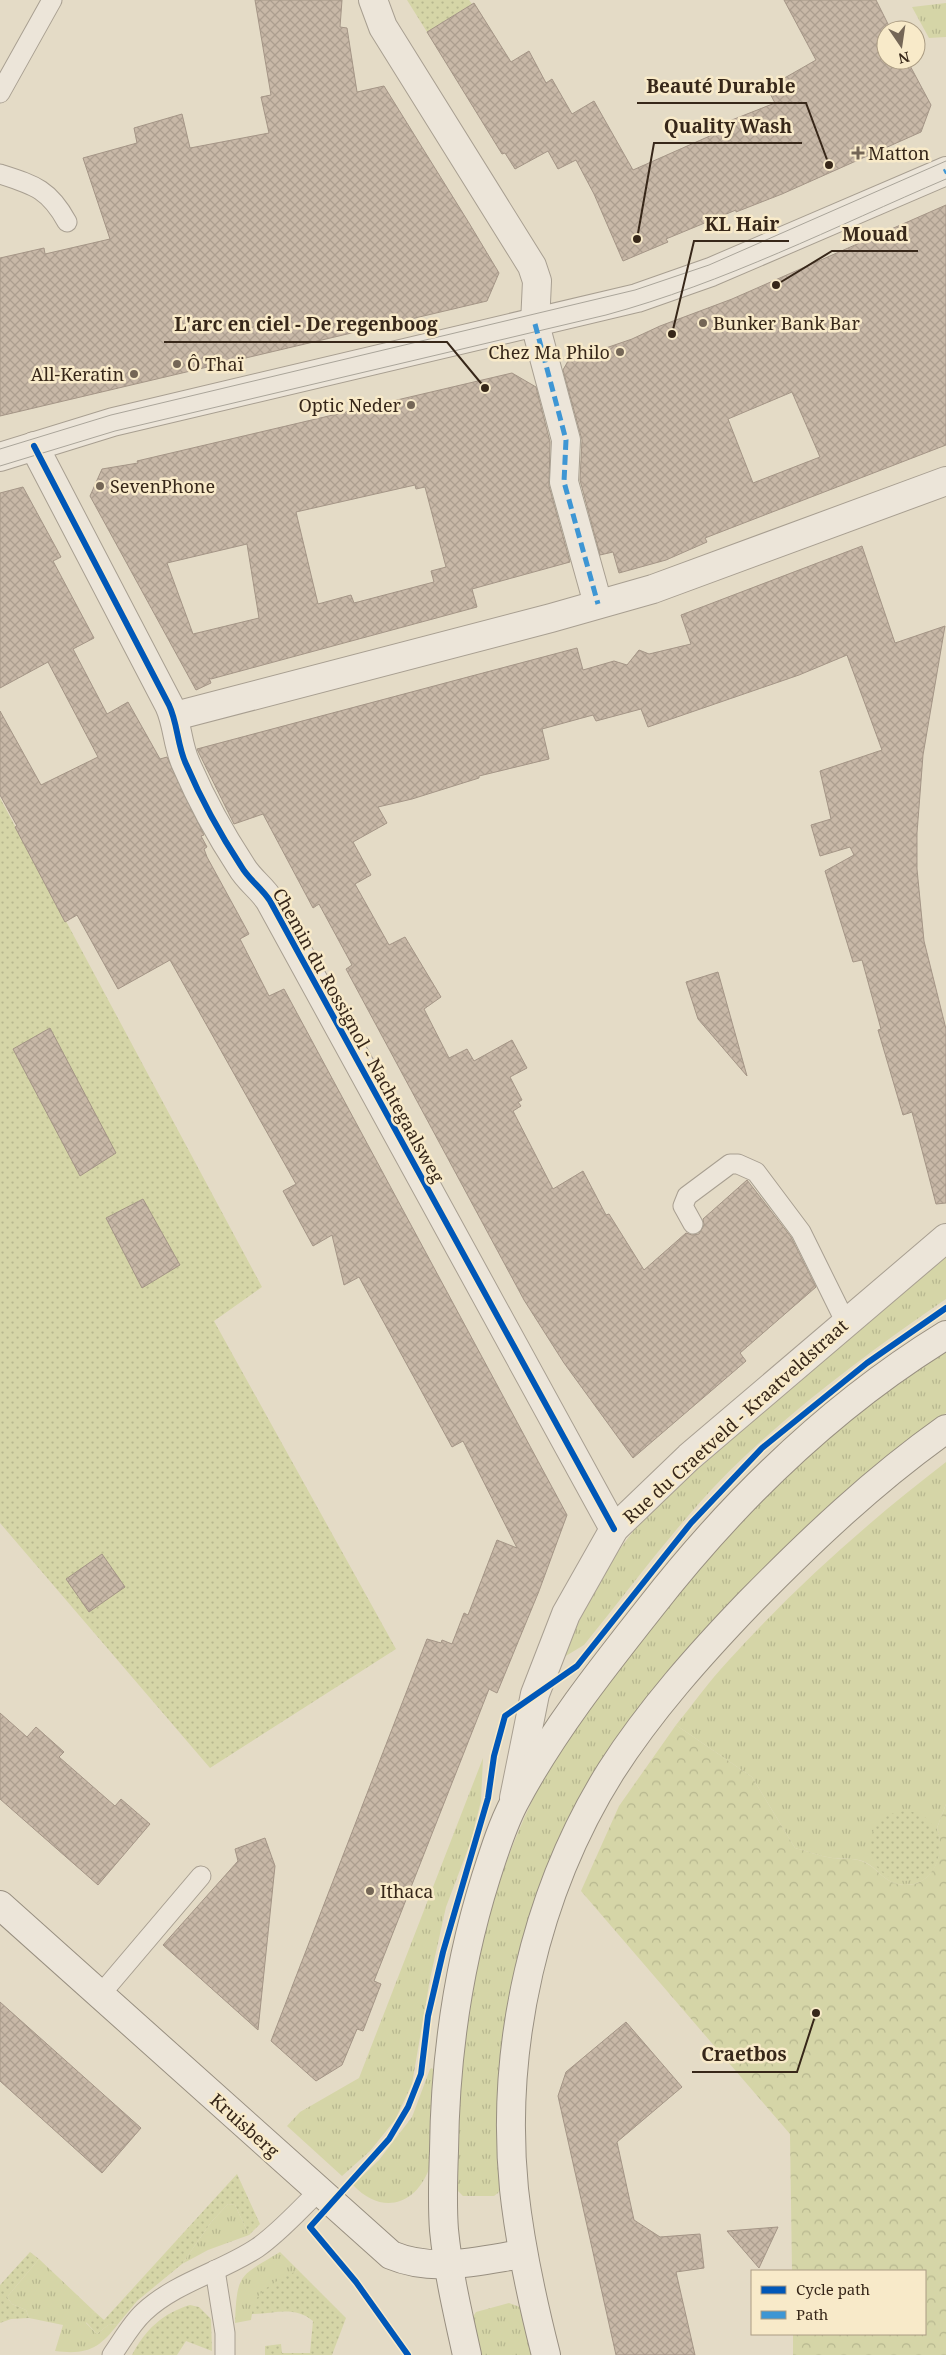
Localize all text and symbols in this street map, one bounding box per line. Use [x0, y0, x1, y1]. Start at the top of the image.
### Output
north arrow [876, 20, 926, 70]
text: N [897, 48, 912, 69]
callout: Beauté Durable [637, 69, 806, 103]
text: Beauté Durable [646, 73, 796, 99]
callout: Quality Wash [654, 109, 802, 143]
text: Quality Wash [664, 113, 792, 139]
place label: Matton [868, 141, 930, 165]
marker: Matton [852, 147, 864, 159]
callout: KL Hair [694, 207, 789, 241]
text: KL Hair [705, 211, 780, 237]
callout: Mouad [832, 217, 918, 251]
text: Mouad [842, 221, 909, 247]
callout: L'arc en ciel - De regenboog [164, 308, 447, 342]
text: L'arc en ciel - De regenboog [174, 311, 438, 337]
place label: Bunker Bank Bar [713, 311, 860, 335]
marker: Bunker Bank Bar [697, 317, 709, 329]
place label: Chez Ma Philo [488, 340, 610, 364]
marker: Chez Ma Philo [614, 346, 626, 358]
place label: Ô Thaï [187, 352, 244, 376]
marker: Ô Thaï [171, 358, 183, 370]
place label: All-Keratin [31, 362, 124, 386]
marker: All-Keratin [128, 368, 140, 380]
place label: Optic Neder [298, 393, 402, 417]
marker: Optic Neder [405, 399, 417, 411]
place label: SevenPhone [110, 474, 215, 498]
marker: SevenPhone [94, 480, 106, 492]
street label: Chemin du Rossignol - Nachtegaalsweg [268, 883, 450, 1187]
street label: Rue du Craetveld - Kraatveldstraat [617, 1313, 853, 1529]
place label: Ithaca [380, 1879, 434, 1903]
marker: Ithaca [364, 1885, 376, 1897]
callout: Craetbos [692, 2038, 797, 2072]
text: Craetbos [701, 2041, 787, 2067]
street label: Kruisberg [205, 2088, 285, 2163]
legend [751, 2270, 926, 2335]
text: Cycle path [796, 2279, 871, 2299]
text: Path [796, 2304, 829, 2324]

